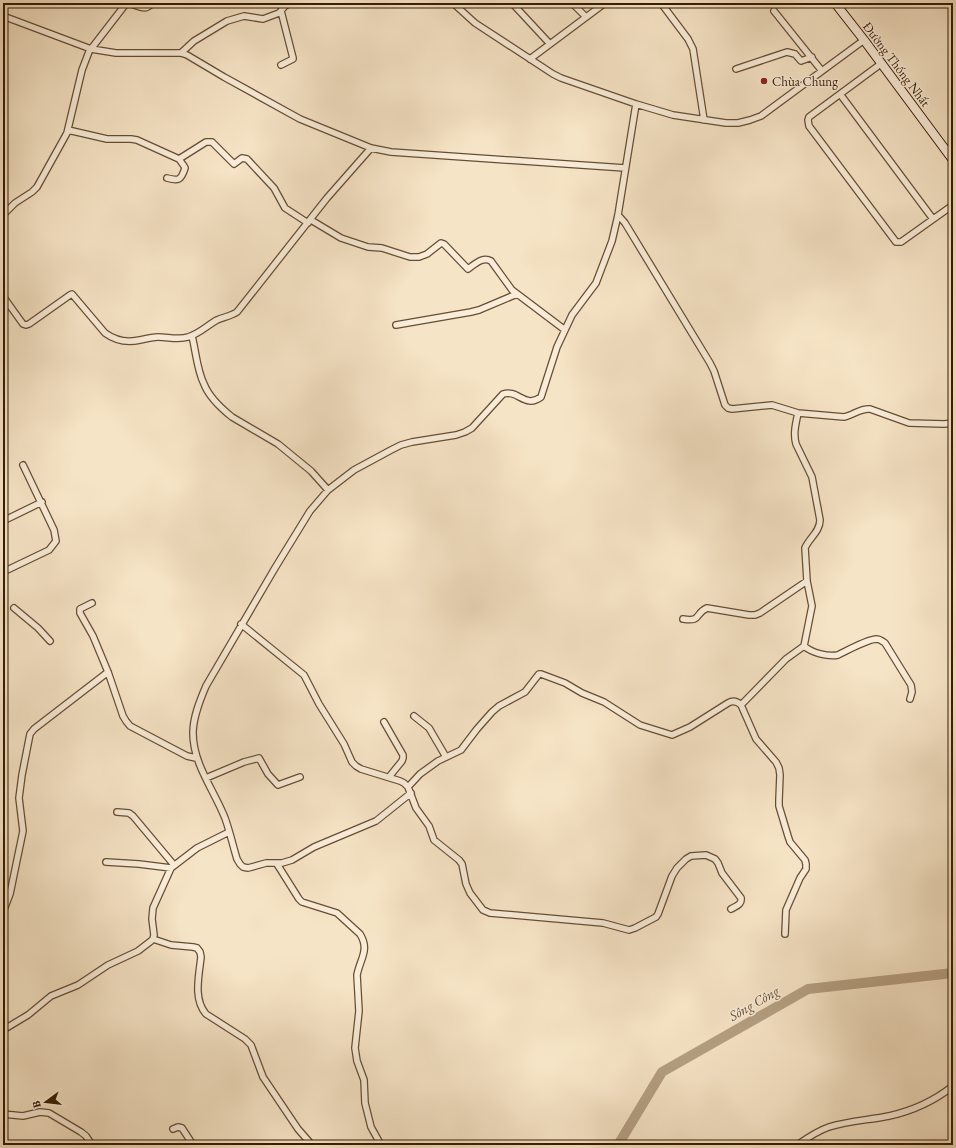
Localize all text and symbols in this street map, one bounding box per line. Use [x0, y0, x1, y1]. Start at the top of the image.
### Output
street label: Đường Thống Nhất [859, 18, 934, 110]
place label: Chùa Chung [772, 73, 838, 90]
marker: Chùa Chung [759, 76, 769, 86]
water label: Sông Công [725, 981, 783, 1025]
north arrow [26, 1082, 66, 1122]
text: B [29, 1099, 44, 1110]

